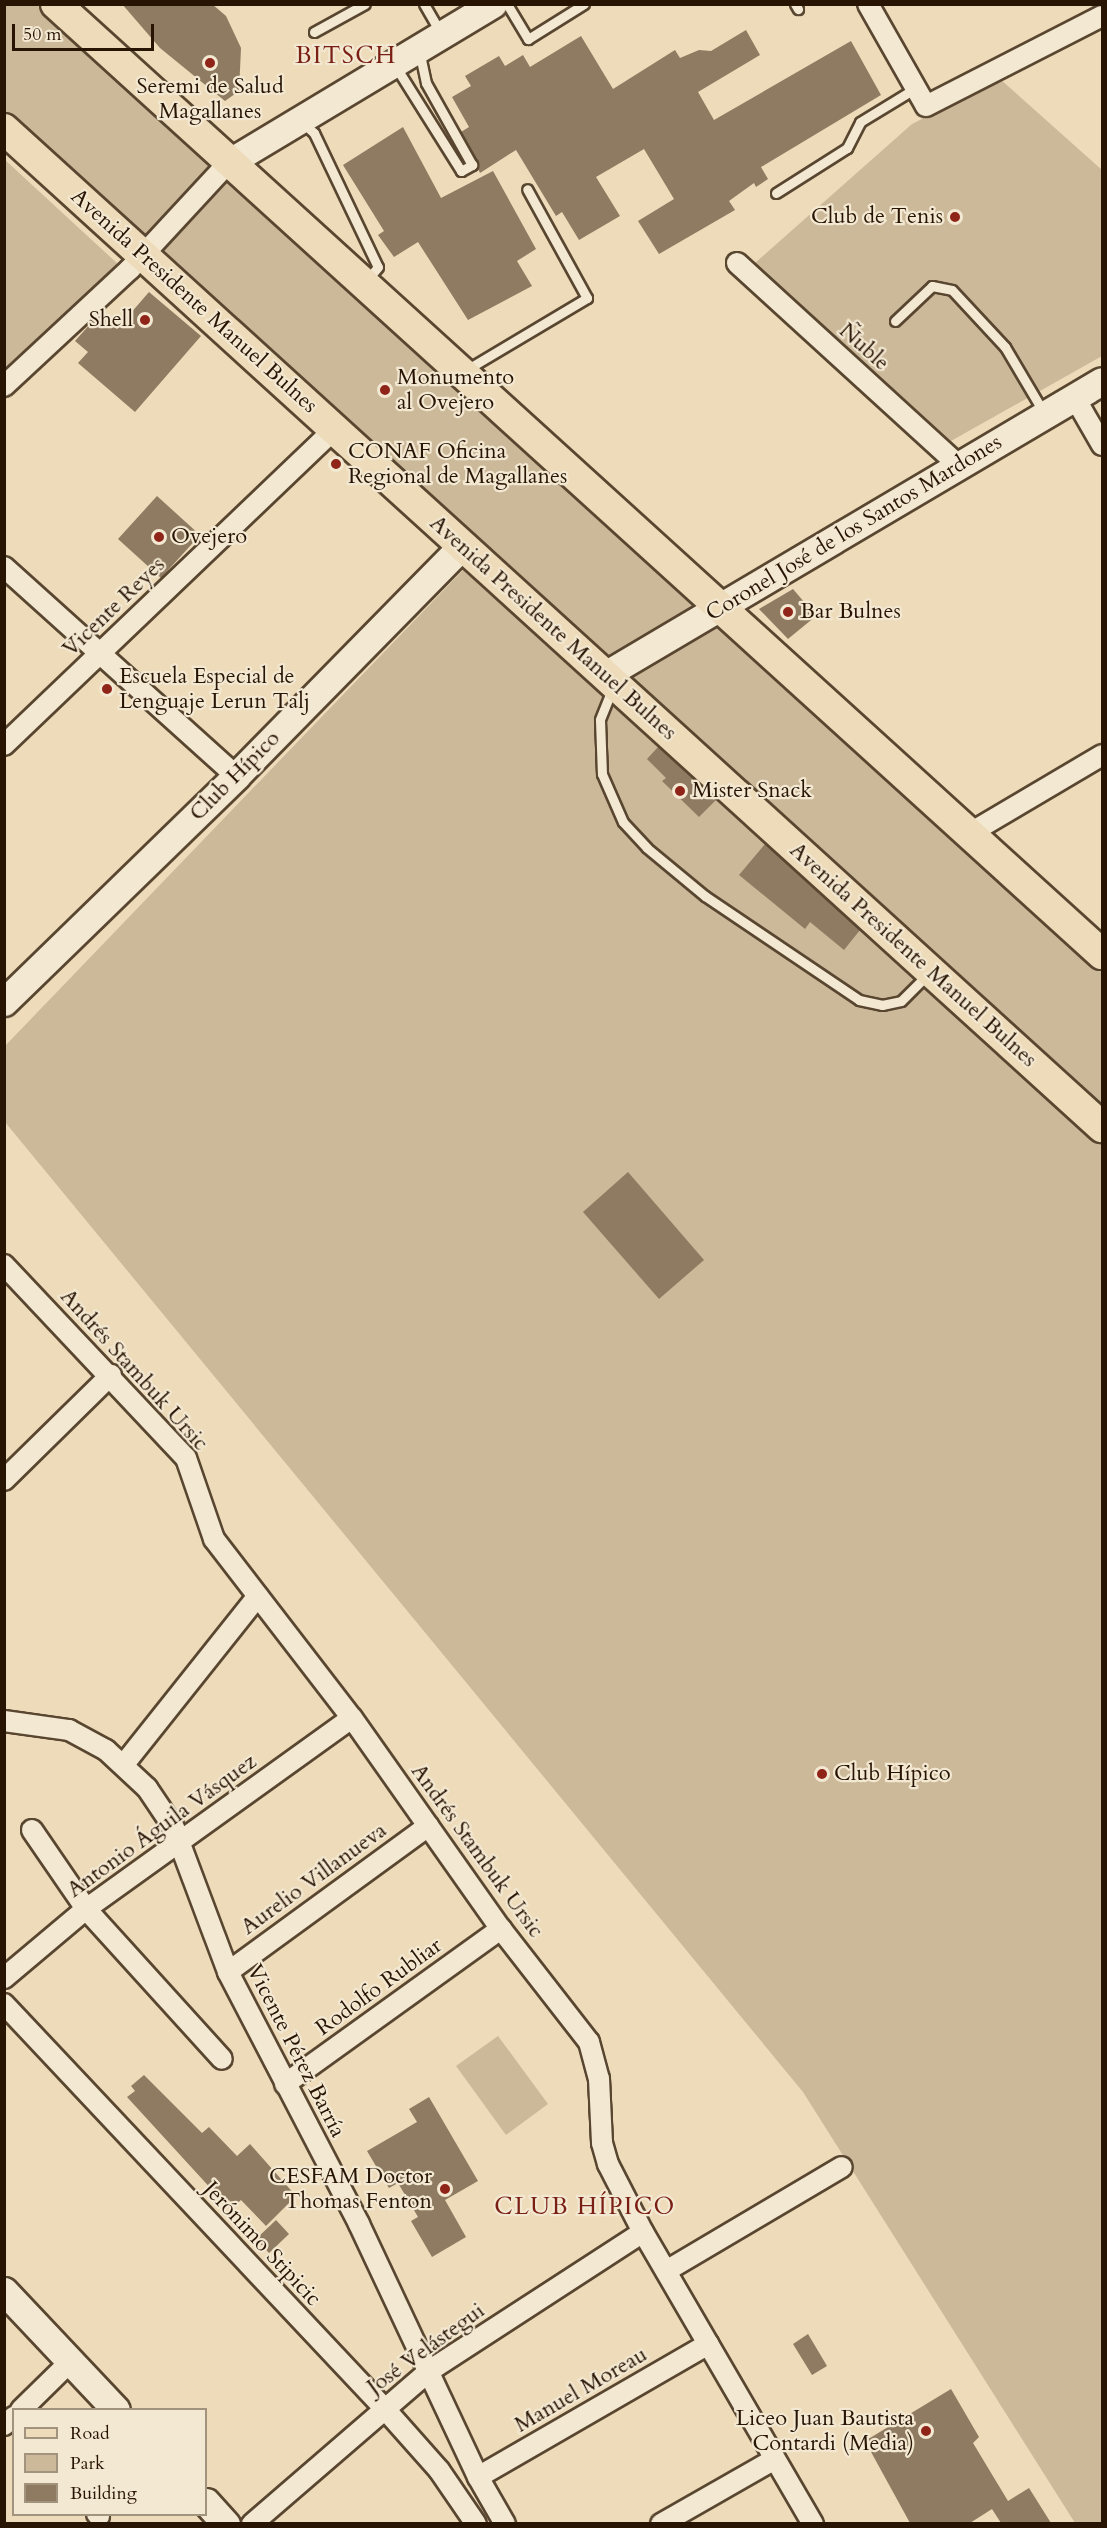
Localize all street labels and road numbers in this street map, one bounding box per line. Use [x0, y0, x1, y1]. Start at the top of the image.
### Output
street label: Avenida Presidente Manuel Bulnes [65, 183, 323, 419]
street label: Ñuble [834, 318, 894, 376]
street label: Coronel José de los Santos Mardones [701, 429, 1007, 627]
street label: Avenida Presidente Manuel Bulnes [424, 510, 682, 746]
street label: Vicente Reyes [57, 552, 171, 662]
street label: Club Hípico [184, 725, 286, 827]
street label: Avenida Presidente Manuel Bulnes [784, 837, 1042, 1073]
street label: Andrés Stambuk Ursic [54, 1284, 214, 1456]
street label: Antonio Águila Vásquez [62, 1748, 262, 1904]
street label: Andrés Stambuk Ursic [405, 1759, 549, 1943]
street label: Aurelio Villanueva [236, 1817, 392, 1941]
street label: Rodolfo Rubliar [311, 1932, 447, 2042]
street label: Vicente Pérez Barría [241, 1960, 351, 2142]
street label: Jerónimo Stipicic [198, 2176, 326, 2312]
street label: José Velástegui [362, 2298, 490, 2400]
street label: Manuel Moreau [510, 2341, 652, 2439]

